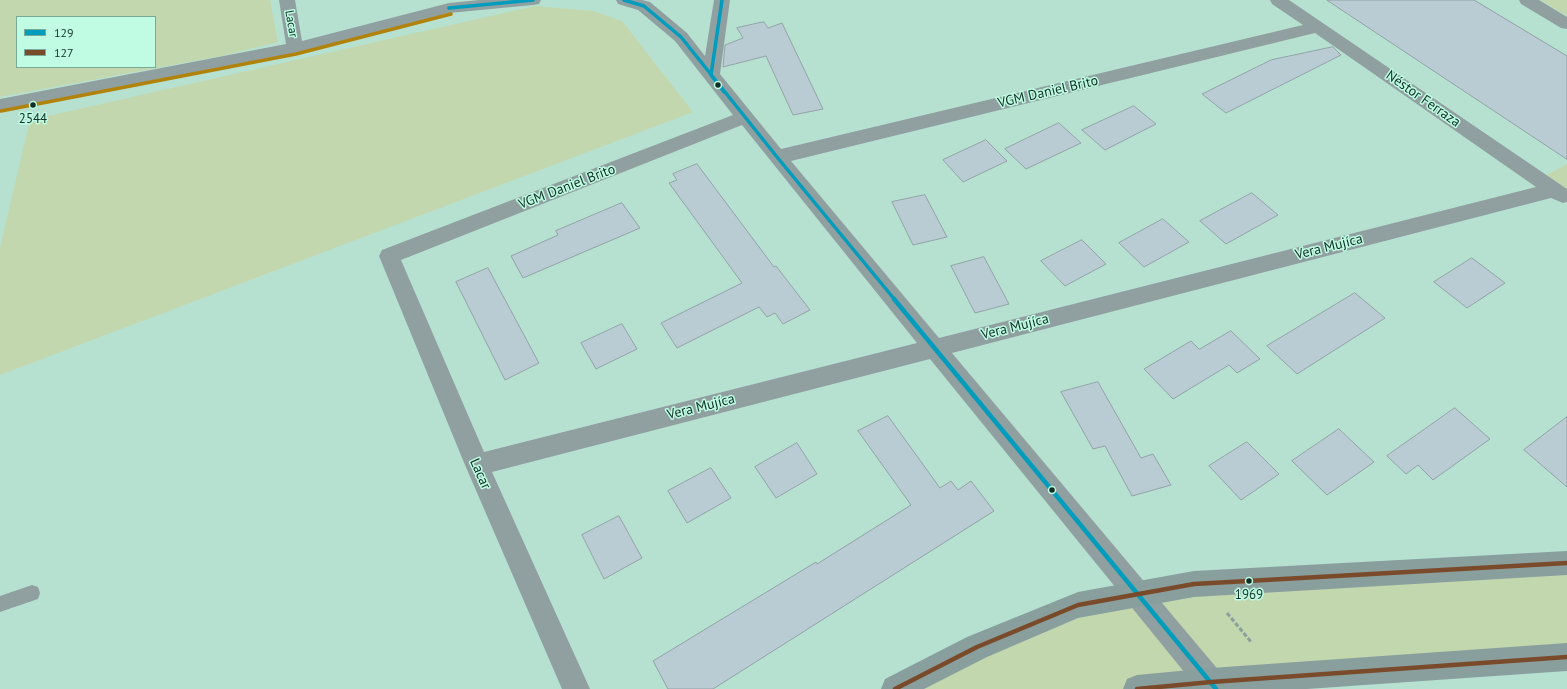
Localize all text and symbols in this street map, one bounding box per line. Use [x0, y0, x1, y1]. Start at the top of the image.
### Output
street label: Lacar [282, 9, 300, 39]
legend [16, 16, 156, 68]
text: 129 [54, 25, 74, 40]
text: 127 [54, 45, 74, 60]
street label: Néstor Ferraza [1383, 67, 1463, 131]
street label: VGM Daniel Brito [996, 72, 1100, 112]
unlabelled marker [713, 80, 723, 90]
marker: 2544 [28, 100, 38, 110]
place label: 2544 [19, 111, 47, 127]
street label: VGM Daniel Brito [516, 161, 618, 213]
street label: Vera Mujíca [1293, 230, 1365, 264]
street label: Vera Mujíca [979, 310, 1051, 344]
street label: Vera Mujíca [665, 390, 737, 424]
street label: Lacar [466, 456, 494, 492]
unlabelled marker [1047, 485, 1057, 495]
marker: 1969 [1244, 576, 1254, 586]
place label: 1969 [1235, 587, 1263, 603]

